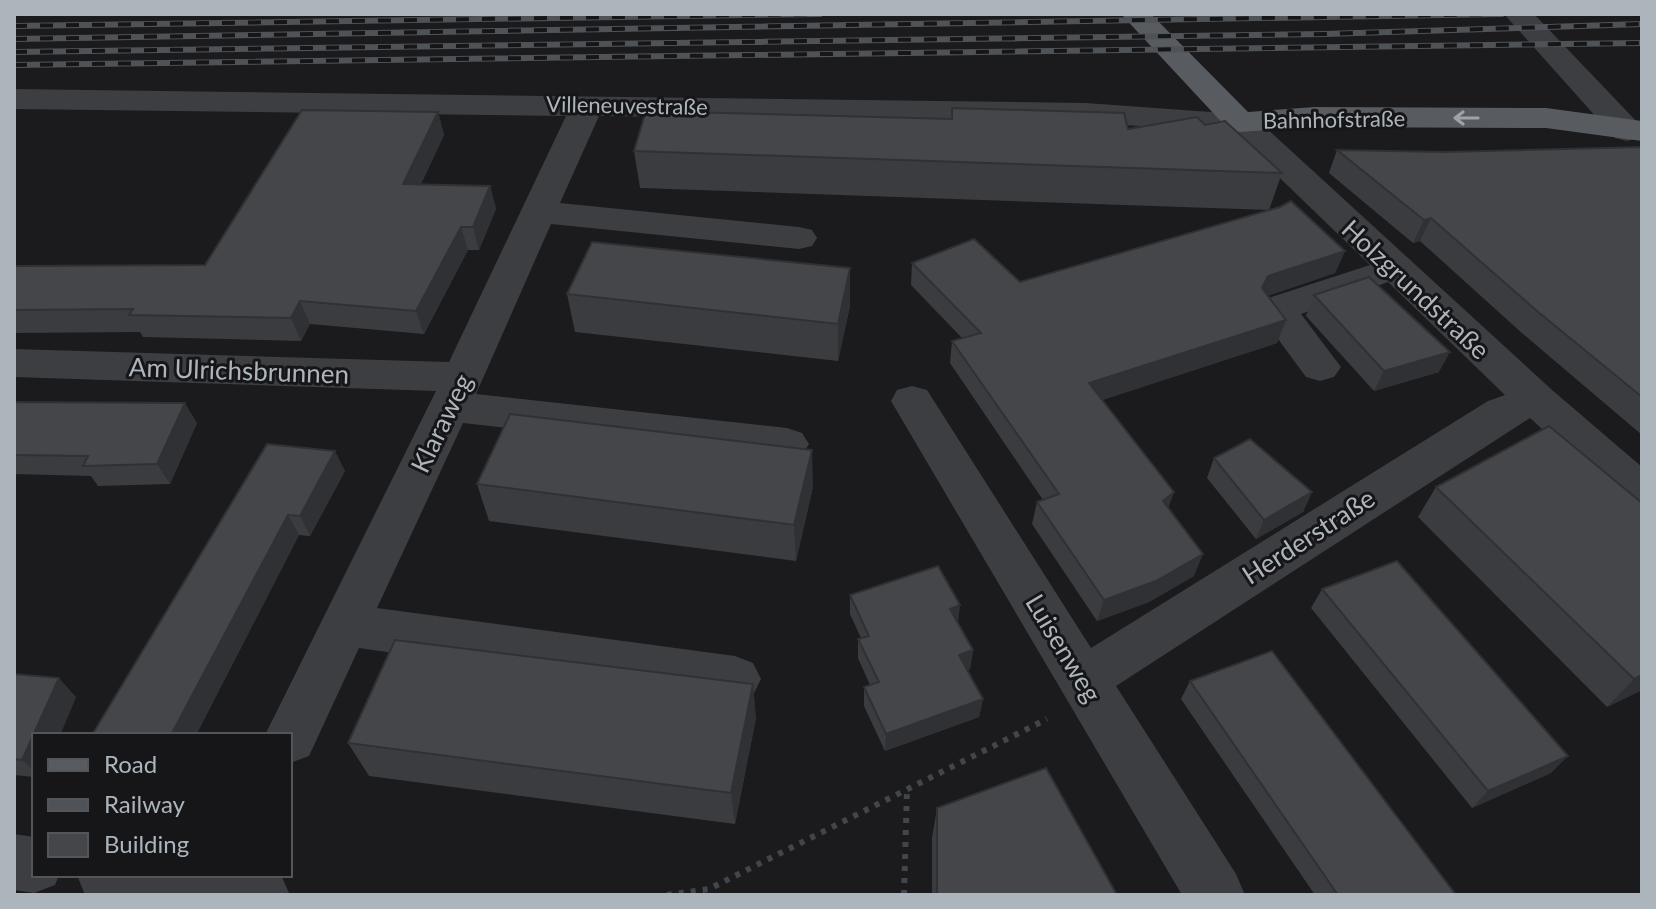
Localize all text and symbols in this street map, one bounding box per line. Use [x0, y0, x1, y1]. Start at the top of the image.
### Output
street label: Villeneuvestraße [546, 90, 708, 120]
street label: Bahnhofstraße [1263, 104, 1405, 134]
one-way arrow [1453, 110, 1480, 125]
street label: Holzgrundstraße [1336, 212, 1496, 366]
street label: Am Ulrichsbrunnen [128, 350, 350, 390]
street label: Klaraweg [403, 368, 479, 478]
street label: Herderstraße [1236, 481, 1380, 591]
street label: Luisenweg [1019, 588, 1109, 708]
legend [32, 733, 292, 877]
text: Road [104, 749, 157, 778]
text: Railway [104, 789, 186, 818]
text: Building [104, 829, 189, 858]

